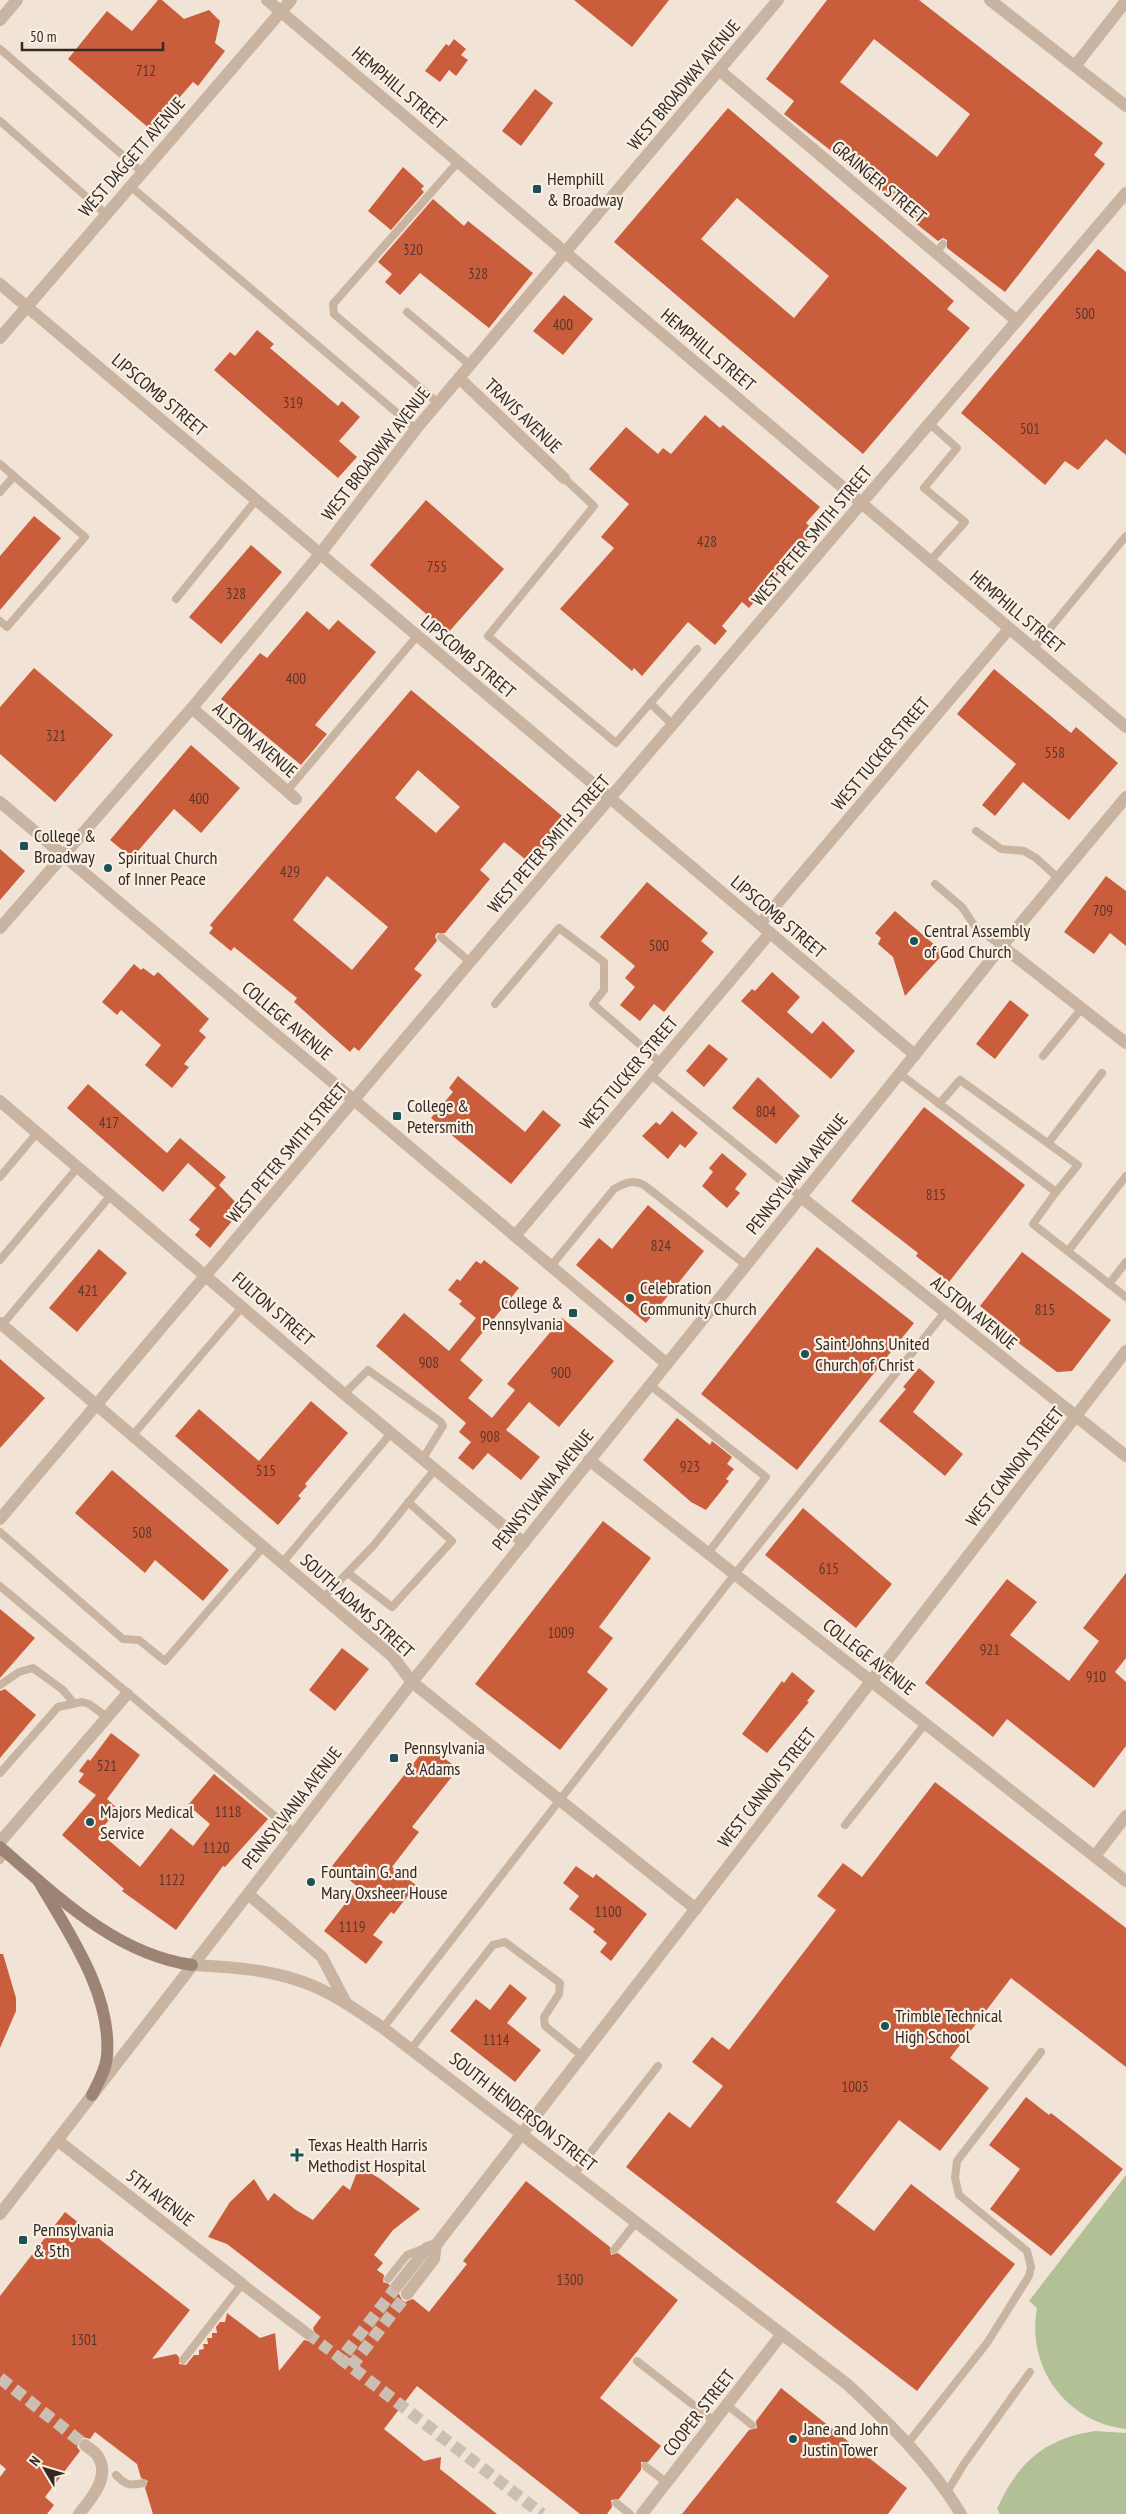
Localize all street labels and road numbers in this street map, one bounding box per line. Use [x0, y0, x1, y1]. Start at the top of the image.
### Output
street label: WEST BROADWAY AVENUE [622, 15, 745, 155]
street label: HEMPHILL STREET [347, 41, 451, 134]
street label: WEST DAGGETT AVENUE [73, 92, 190, 221]
street label: GRAINGER STREET [827, 135, 931, 228]
street label: HEMPHILL STREET [656, 303, 760, 396]
street label: LIPSCOMB STREET [107, 348, 211, 441]
street label: TRAVIS AVENUE [480, 373, 567, 458]
street label: WEST BROADWAY AVENUE [316, 382, 435, 525]
street label: WEST PETER SMITH STREET [746, 461, 877, 610]
street label: HEMPHILL STREET [965, 565, 1069, 658]
street label: LIPSCOMB STREET [416, 610, 520, 703]
street label: WEST TUCKER STREET [827, 692, 935, 815]
street label: ALSTON AVENUE [208, 697, 302, 783]
street label: WEST PETER SMITH STREET [482, 770, 615, 917]
street label: LIPSCOMB STREET [726, 870, 830, 963]
street label: COLLEGE AVENUE [237, 976, 337, 1065]
street label: WEST TUCKER STREET [575, 1011, 683, 1134]
street label: WEST PETER SMITH STREET [221, 1078, 352, 1227]
street label: PENNSYLVANIA AVENUE [741, 1109, 852, 1239]
street label: FULTON STREET [228, 1267, 319, 1350]
street label: ALSTON AVENUE [926, 1271, 1022, 1354]
street label: WEST CANNON STREET [961, 1402, 1069, 1531]
street label: PENNSYLVANIA AVENUE [487, 1425, 598, 1555]
street label: SOUTH ADAMS STREET [296, 1549, 419, 1663]
street label: COLLEGE AVENUE [819, 1613, 920, 1700]
street label: WEST CANNON STREET [713, 1723, 821, 1852]
street label: PENNSYLVANIA AVENUE [237, 1742, 347, 1873]
street label: SOUTH HENDERSON STREET [445, 2047, 601, 2176]
street label: 5TH AVENUE [122, 2164, 199, 2231]
street label: COOPER STREET [658, 2365, 740, 2461]

